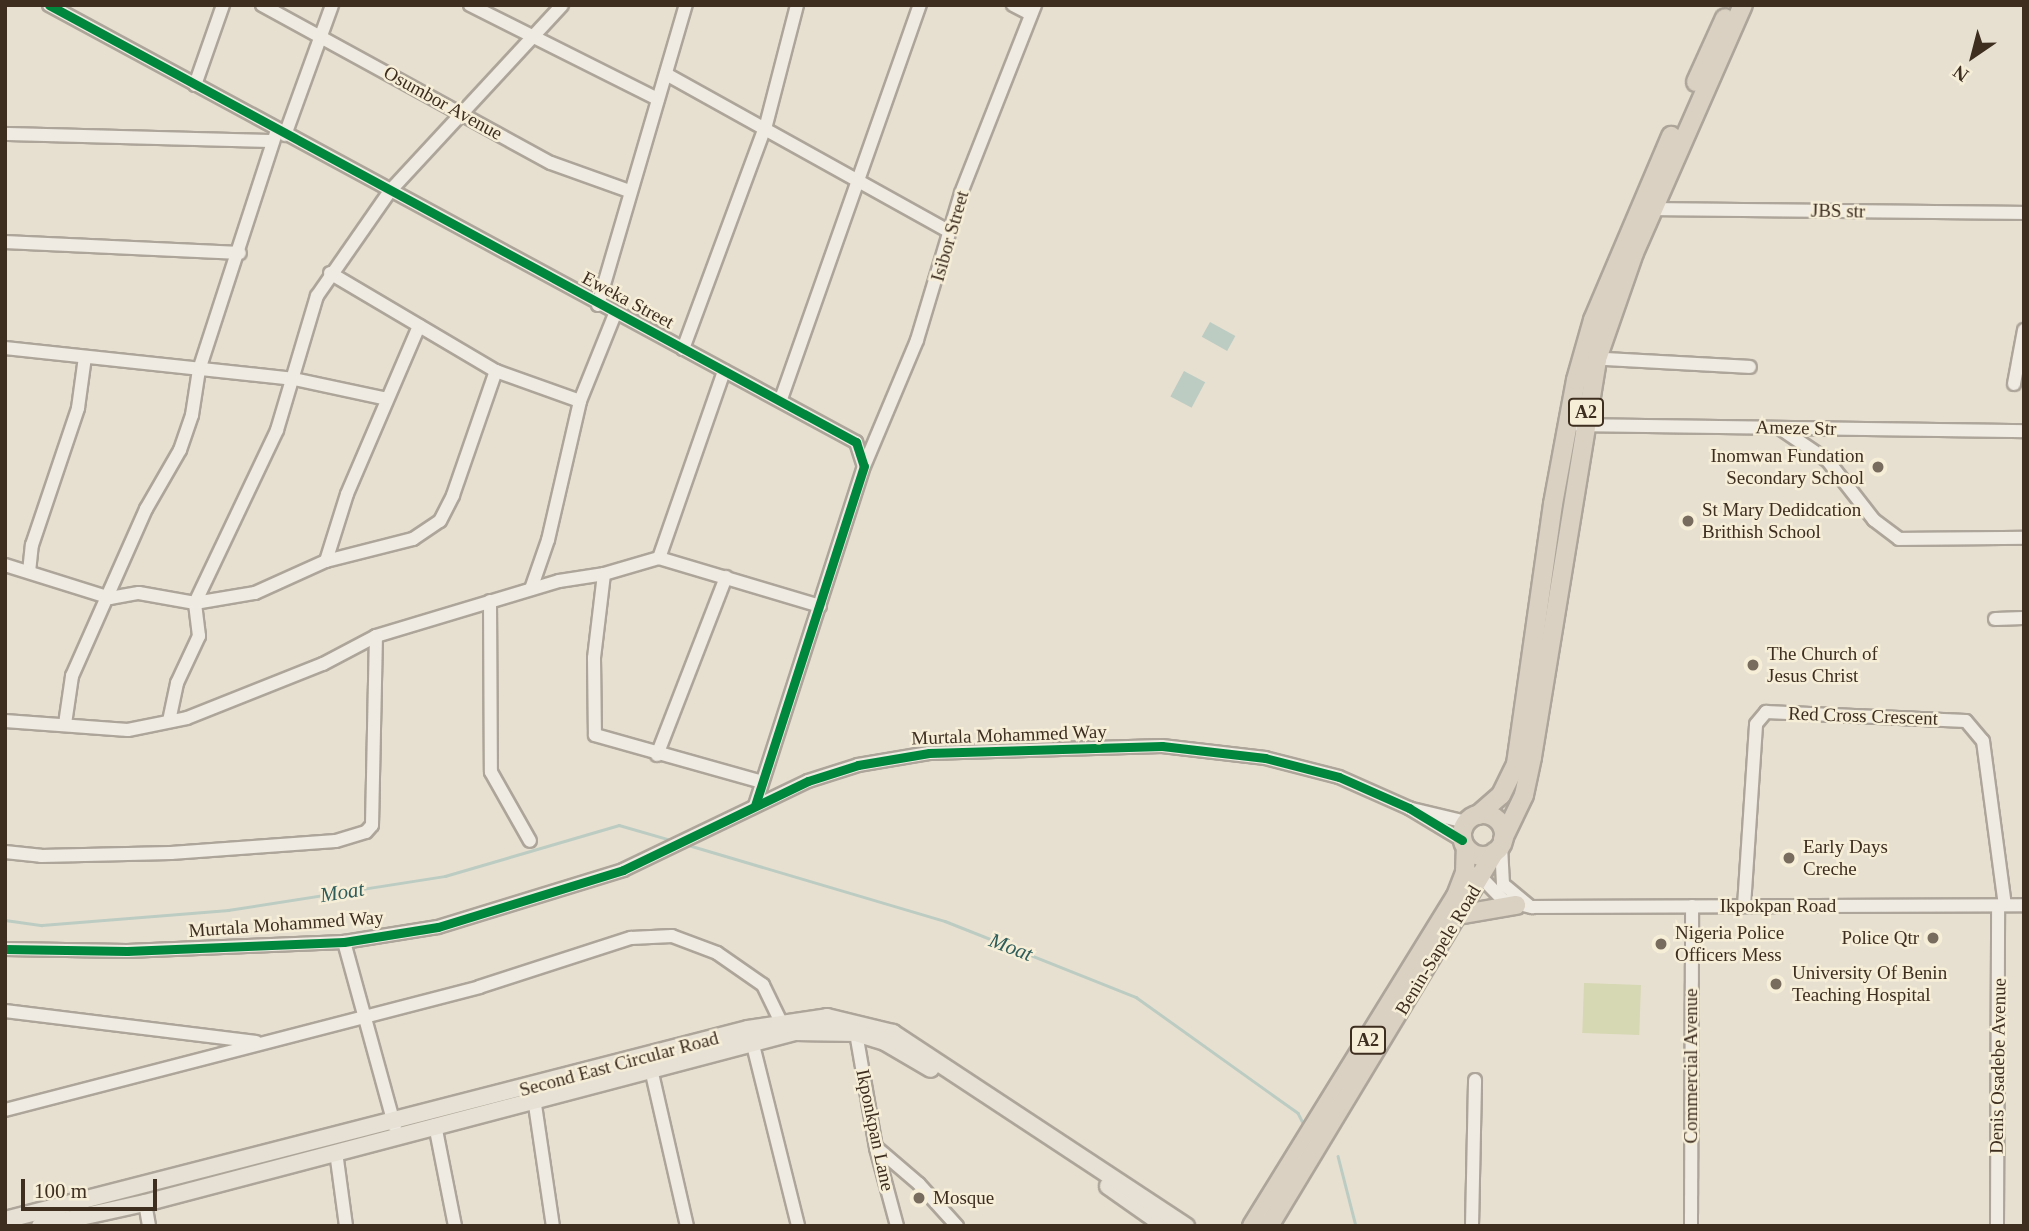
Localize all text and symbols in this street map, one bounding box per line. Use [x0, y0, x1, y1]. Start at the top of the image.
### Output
north arrow [1938, 21, 2008, 91]
street label: Osumbor Avenue [379, 61, 507, 145]
text: N [1949, 61, 1972, 86]
street label: Isibor Street [926, 188, 974, 284]
street label: JBS str [1811, 199, 1865, 223]
street label: Eweka Street [578, 266, 678, 334]
road number: A2 [1567, 398, 1605, 426]
street label: Ameze Str [1755, 416, 1837, 440]
place label: Inomwan Fundation Secondary School [1710, 445, 1864, 489]
marker: Inomwan Fundation Secondary School [1870, 459, 1886, 475]
place label: St Mary Dedidcation Brithish School [1702, 499, 1861, 543]
marker: St Mary Dedidcation Brithish School [1680, 513, 1696, 529]
place label: The Church of Jesus Christ [1767, 643, 1878, 687]
marker: The Church of Jesus Christ [1745, 657, 1761, 673]
street label: Red Cross Crescent [1788, 702, 1938, 730]
street label: Murtala Mohammed Way [911, 720, 1107, 750]
place label: Early Days Creche [1803, 836, 1888, 880]
marker: Early Days Creche [1781, 850, 1797, 866]
water label: Moat [318, 876, 366, 908]
street label: Benin-Sapele Road [1390, 881, 1486, 1019]
street label: Ikpokpan Road [1720, 895, 1836, 917]
street label: Murtala Mohammed Way [188, 906, 384, 942]
place label: Nigeria Police Officers Mess [1675, 922, 1784, 966]
water label: Moat [986, 927, 1036, 967]
place label: Police Qtr [1841, 927, 1919, 949]
marker: Police Qtr [1925, 930, 1941, 946]
marker: Nigeria Police Officers Mess [1653, 936, 1669, 952]
place label: University Of Benin Teaching Hospital [1792, 962, 1947, 1006]
marker: University Of Benin Teaching Hospital [1766, 974, 1786, 994]
street label: Denis Osadebe Avenue [1985, 977, 2011, 1155]
street label: Commercial Avenue [1680, 988, 1702, 1144]
street label: Second East Circular Road [517, 1026, 721, 1102]
road number: A2 [1349, 1026, 1387, 1055]
street label: Ikponkpan Lane [851, 1067, 899, 1193]
scale bar [24, 1164, 161, 1208]
text: 100 m [34, 1179, 87, 1203]
place label: Mosque [933, 1187, 994, 1209]
marker: Mosque [911, 1190, 927, 1206]

